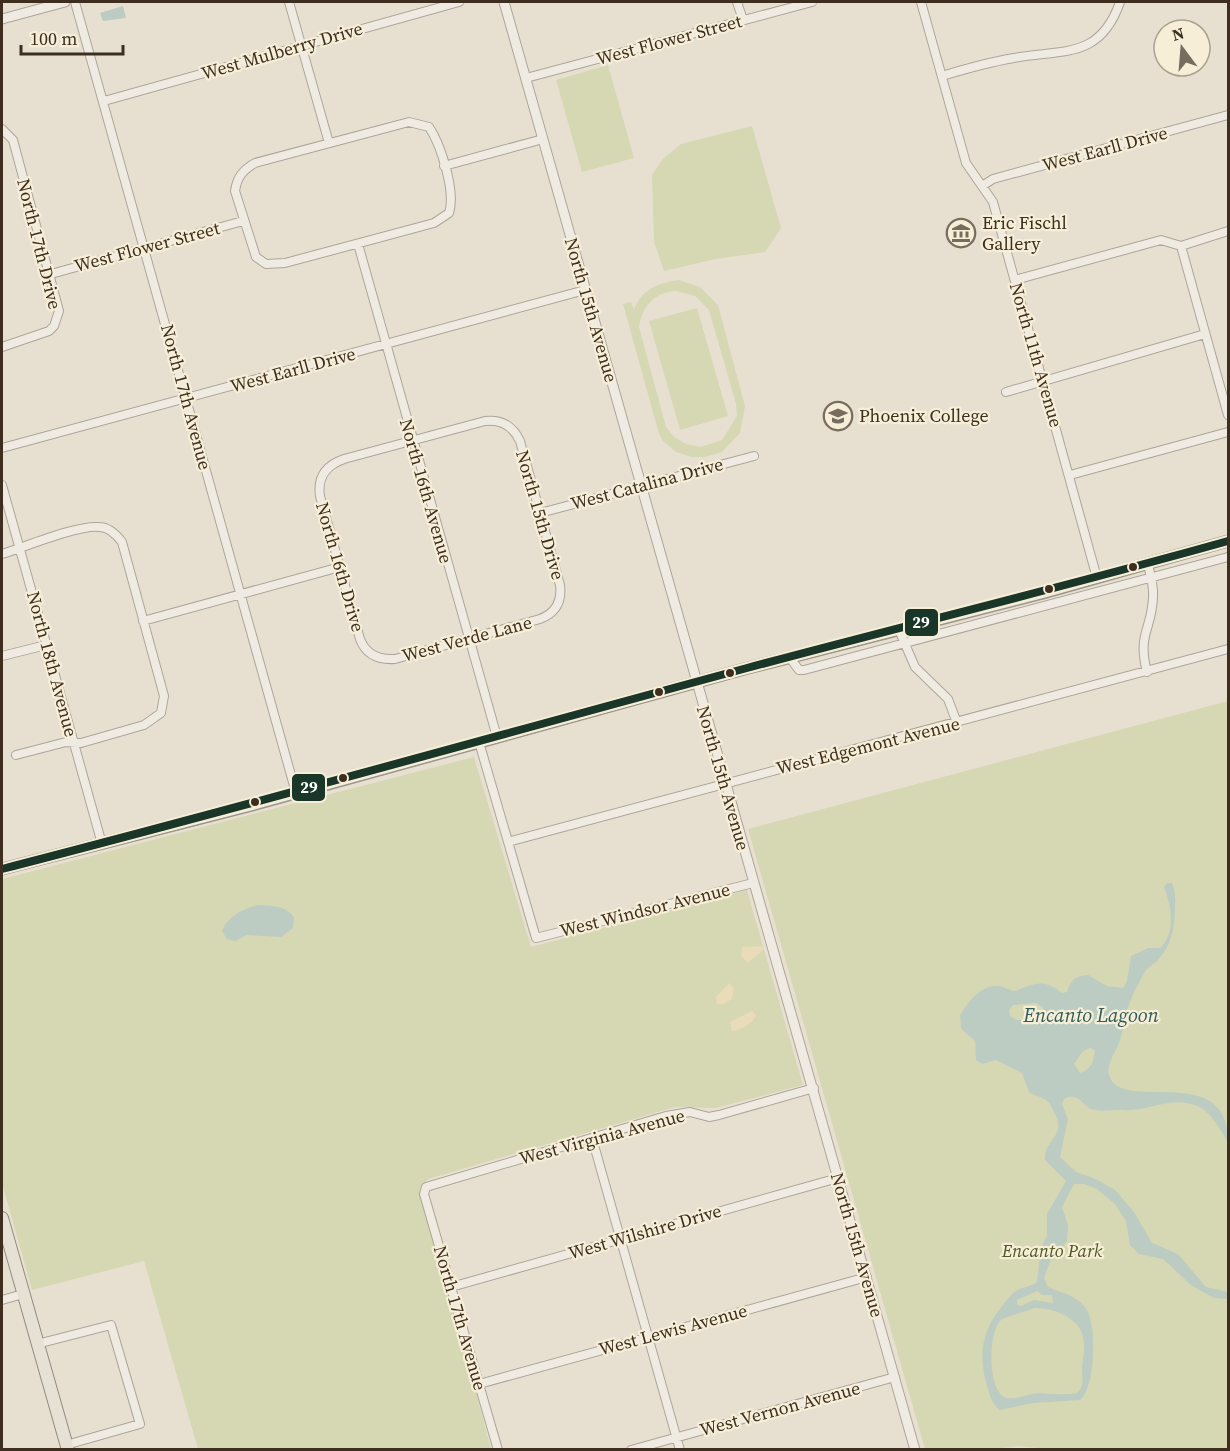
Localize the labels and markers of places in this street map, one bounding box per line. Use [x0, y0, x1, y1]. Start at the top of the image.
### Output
place label: Eric Fischl Gallery [982, 210, 1067, 256]
museum icon: Eric Fischl Gallery [945, 217, 977, 249]
school or university icon: Phoenix College [822, 400, 854, 432]
place label: Phoenix College [859, 403, 989, 428]
unlabelled marker [1127, 561, 1139, 573]
unlabelled marker [1043, 583, 1055, 595]
unlabelled marker [724, 667, 736, 679]
unlabelled marker [653, 686, 665, 698]
unlabelled marker [337, 772, 349, 784]
unlabelled marker [249, 796, 261, 808]

